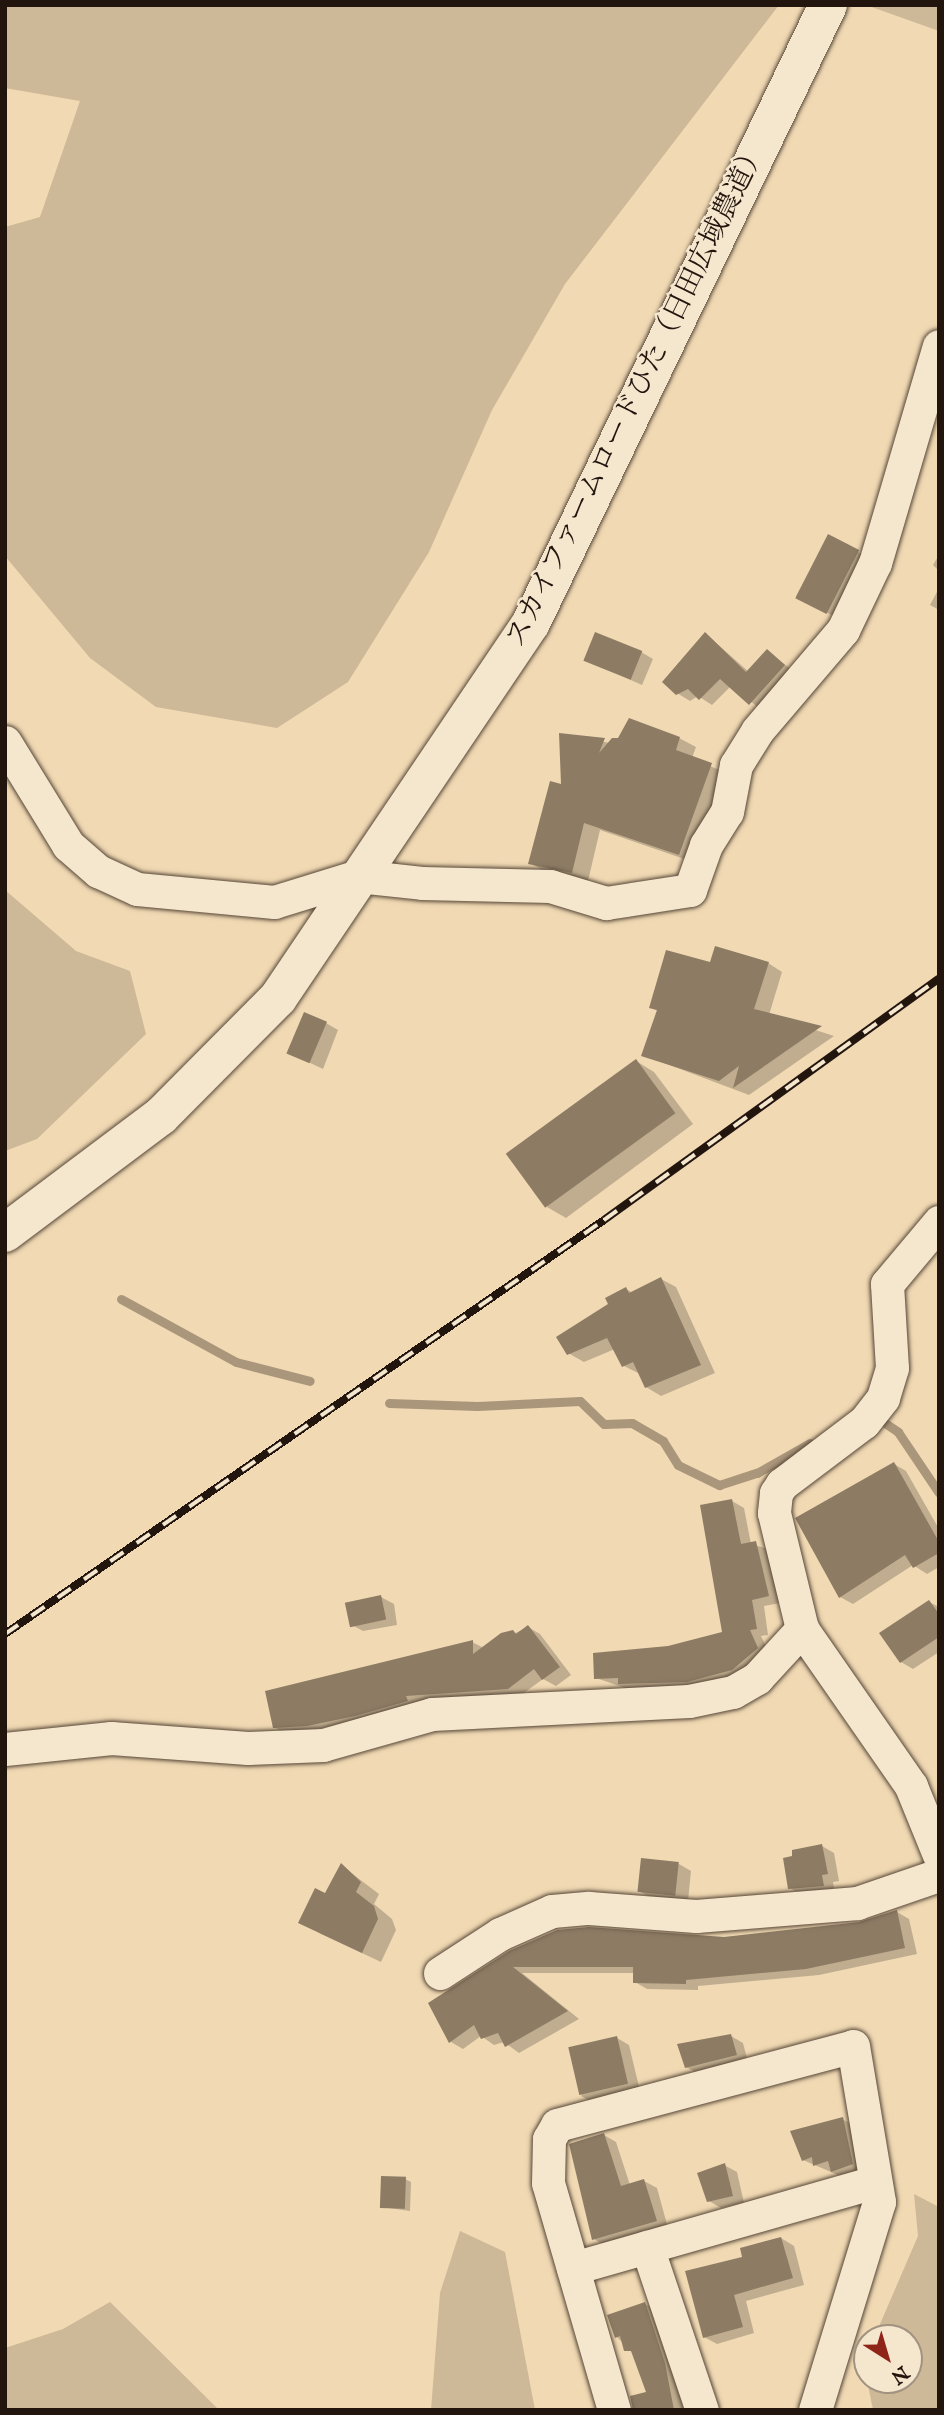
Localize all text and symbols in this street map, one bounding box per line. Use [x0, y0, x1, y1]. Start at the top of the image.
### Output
street label: スカイファームロードひた（日田広域農道） [499, 136, 775, 654]
north arrow [853, 2324, 923, 2394]
text: N [886, 2360, 913, 2389]

